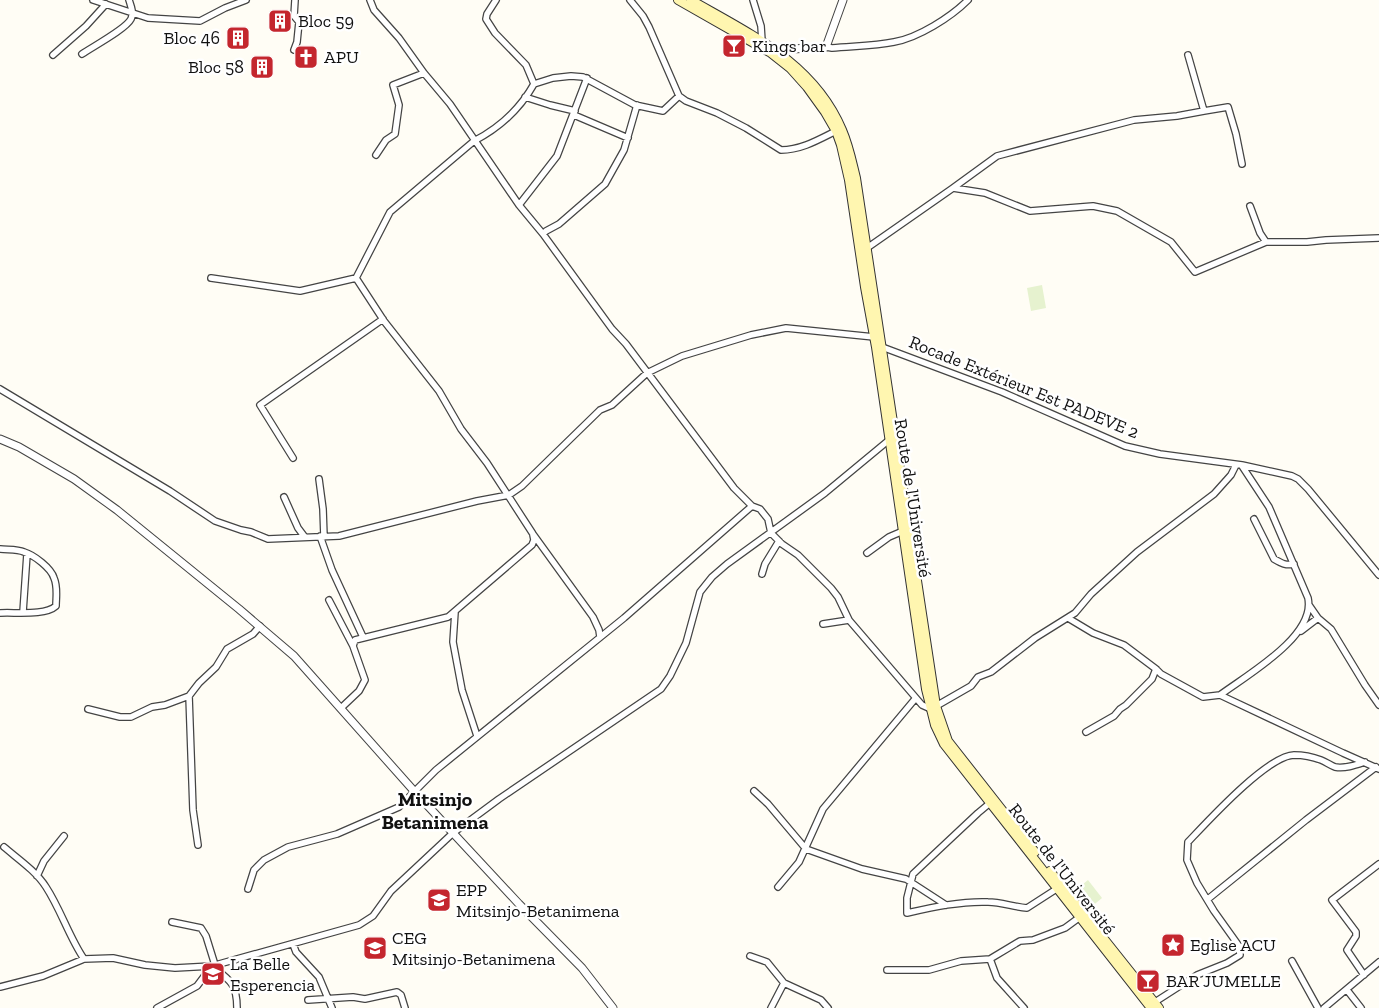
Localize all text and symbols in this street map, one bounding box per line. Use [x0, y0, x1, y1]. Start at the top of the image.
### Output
building icon: Bloc 59 [267, 8, 293, 34]
place label: Bloc 59 [298, 10, 354, 32]
building icon: Bloc 46 [225, 25, 251, 51]
place label: Bloc 46 [164, 27, 220, 49]
bar icon: Kings bar [721, 33, 747, 59]
place label: Kings bar [752, 35, 827, 57]
church icon: APU [293, 44, 319, 70]
place label: APU [324, 46, 359, 68]
building icon: Bloc 58 [249, 54, 275, 80]
place label: Bloc 58 [188, 56, 244, 78]
street label: Rocade Extérieur Est PADEVE 2 [906, 331, 1142, 443]
street label: Route de l'Université [890, 417, 936, 579]
district label: Mitsinjo Betanimena [381, 787, 489, 834]
street label: Route de l'Université [1004, 799, 1120, 939]
place label: EPP Mitsinjo-Betanimena [456, 879, 620, 922]
school or university icon: EPP Mitsinjo-Betanimena [426, 887, 452, 913]
place label: CEG Mitsinjo-Betanimena [392, 927, 556, 970]
place icon: Eglise ACU [1160, 932, 1186, 958]
place label: Eglise ACU [1190, 934, 1276, 956]
school or university icon: CEG Mitsinjo-Betanimena [362, 935, 388, 961]
place label: La Belle Esperencia [230, 953, 316, 996]
school or university icon: La Belle Esperencia [200, 961, 226, 987]
bar icon: BAR JUMELLE [1135, 968, 1161, 994]
place label: BAR JUMELLE [1166, 970, 1281, 992]

